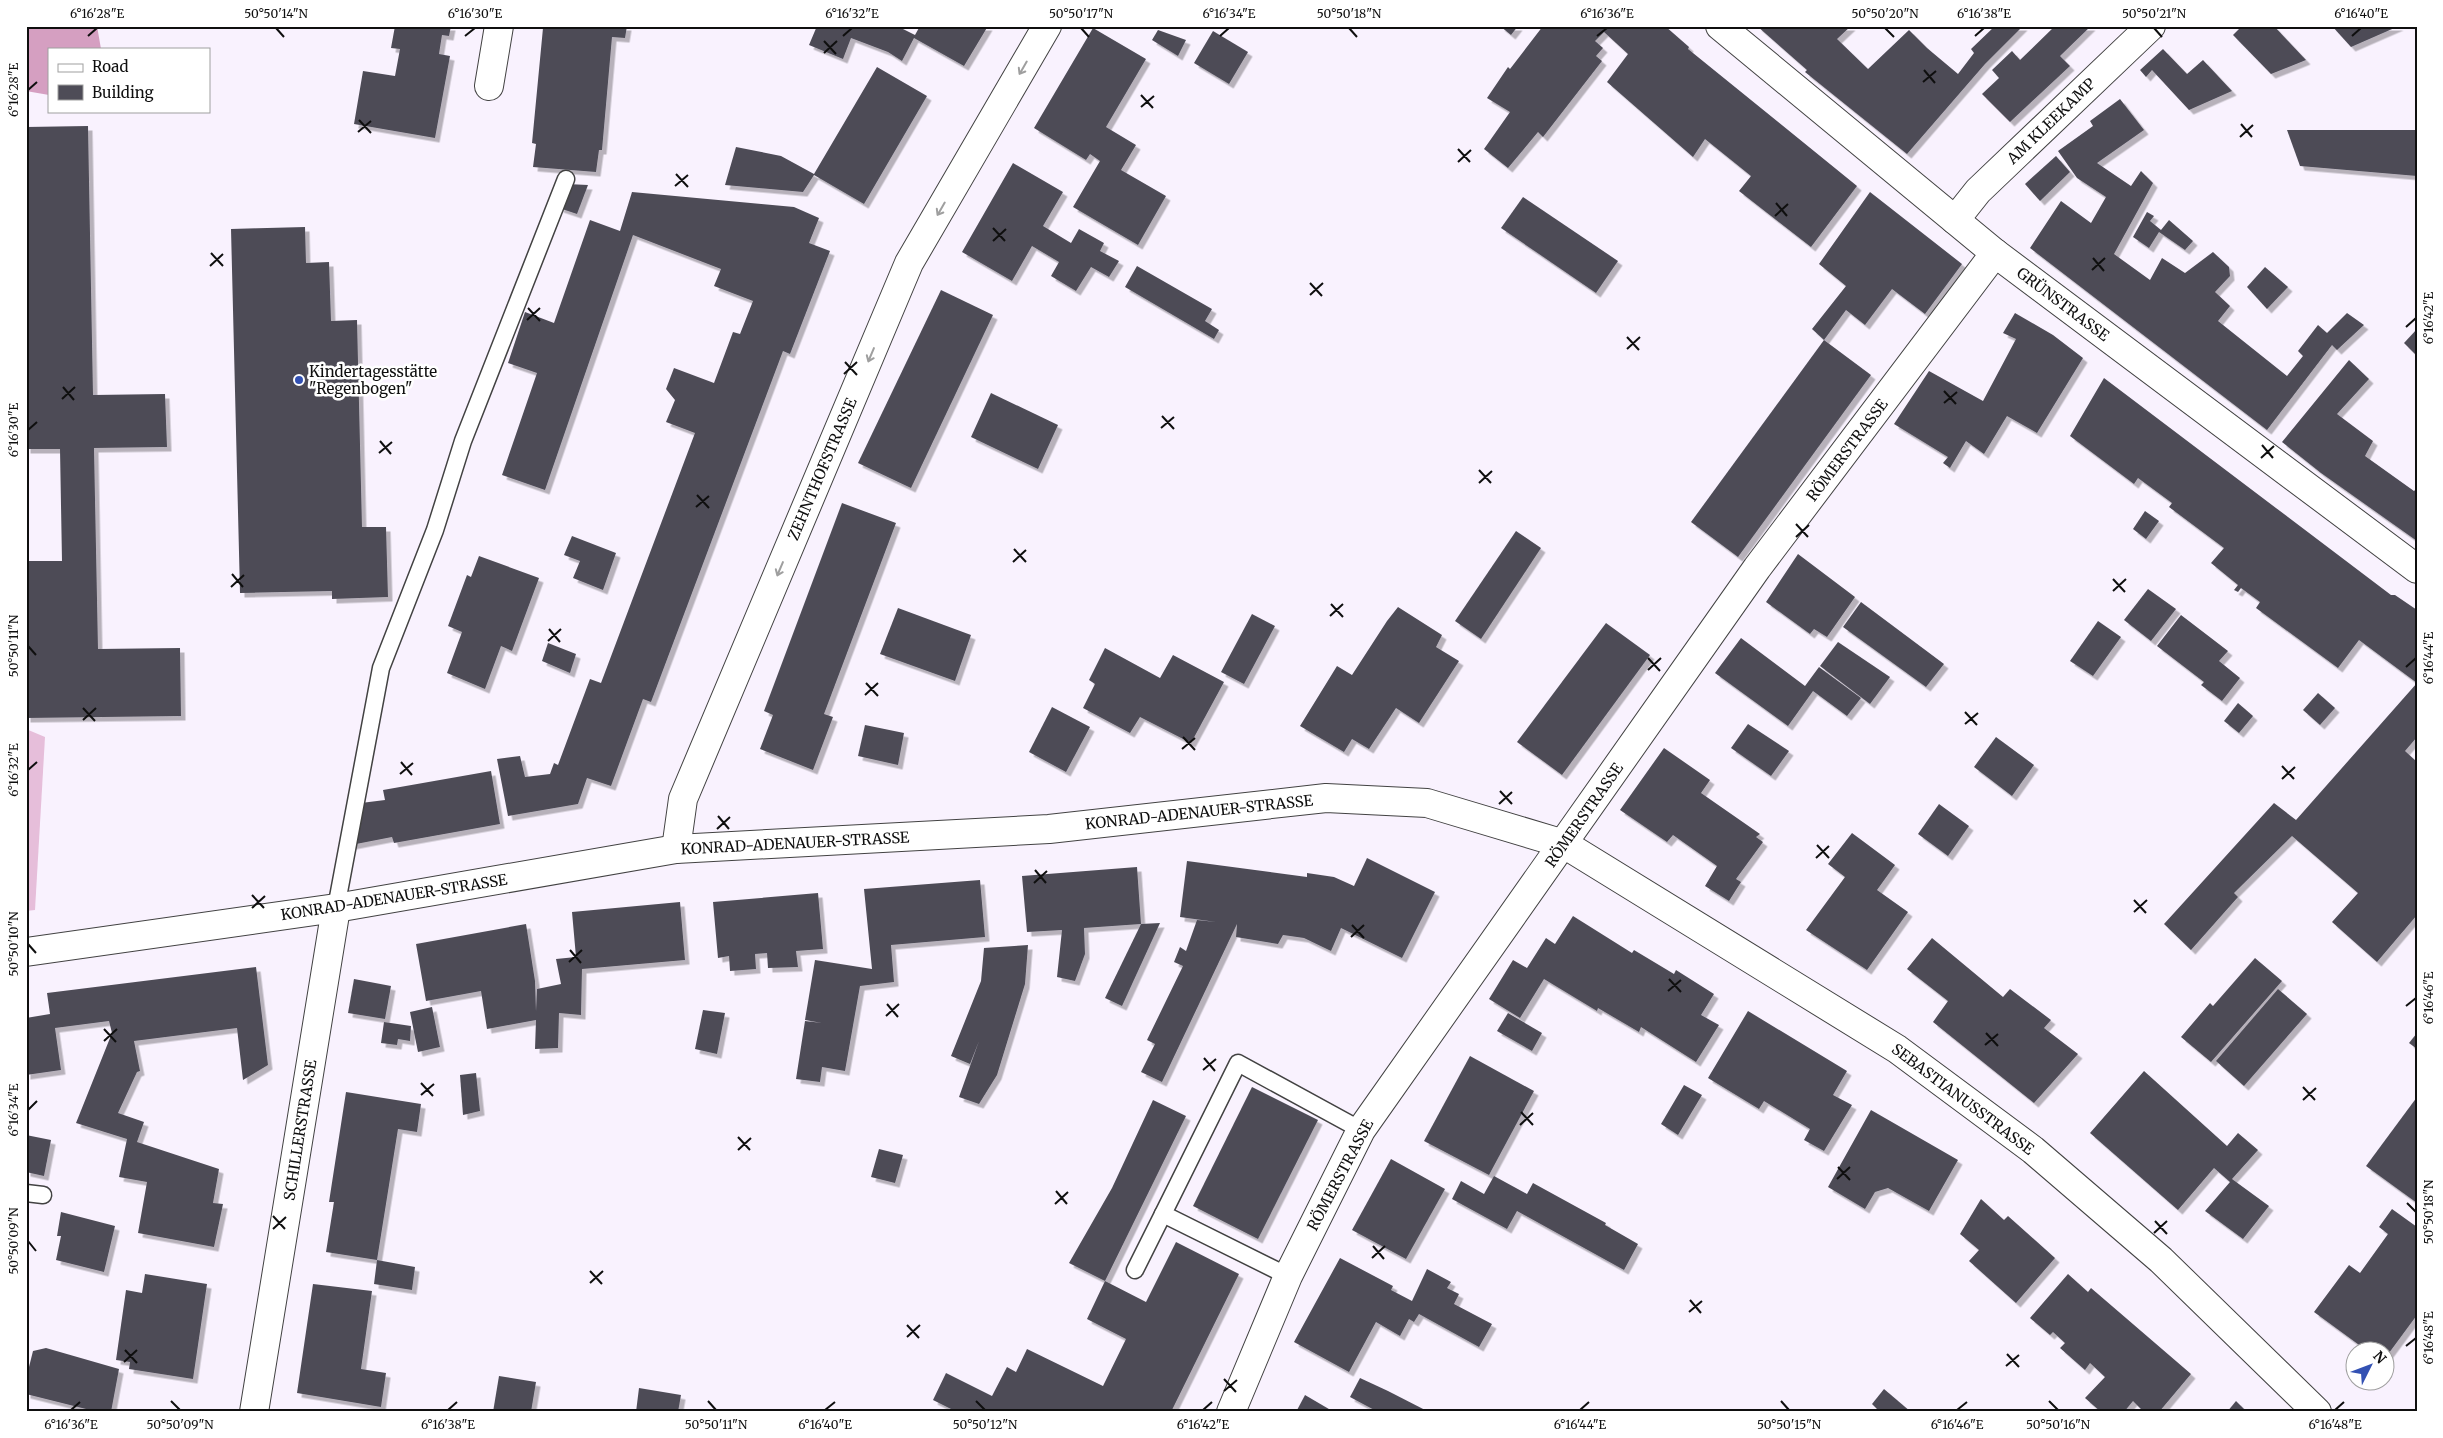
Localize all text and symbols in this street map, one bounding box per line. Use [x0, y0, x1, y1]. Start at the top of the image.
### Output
text: 6°16'28"E [70, 6, 124, 21]
text: 50°50'14"N [244, 6, 308, 21]
text: 6°16'30"E [448, 6, 503, 21]
text: 6°16'32"E [825, 6, 879, 21]
text: 50°50'17"N [1049, 6, 1114, 21]
text: 6°16'34"E [1203, 6, 1256, 21]
text: 50°50'18"N [1317, 6, 1382, 21]
text: 6°16'36"E [1580, 6, 1634, 21]
text: 50°50'20"N [1851, 6, 1919, 21]
text: 6°16'38"E [1957, 6, 2011, 21]
text: 50°50'21"N [2122, 6, 2187, 21]
text: 6°16'40"E [2334, 6, 2388, 21]
legend [48, 48, 210, 112]
text: Road [92, 57, 128, 76]
one-way arrow [1017, 61, 1027, 75]
text: 6°16'28"E [6, 63, 21, 117]
street label: AM KLEEKAMP [2002, 74, 2099, 169]
text: Building [92, 83, 154, 102]
one-way arrow [936, 201, 946, 216]
street label: GRÜNSTRASSE [2013, 262, 2114, 345]
text: 6°16'42"E [2421, 291, 2436, 344]
one-way arrow [865, 347, 875, 362]
place label: Kindertagesstätte "Regenbogen" [309, 362, 437, 398]
marker: Kindertagesstätte "Regenbogen" [293, 374, 305, 386]
street label: RÖMERSTRASSE [1802, 394, 1892, 505]
street label: ZEHNTHOFSTRASSE [783, 395, 861, 543]
text: 6°16'30"E [6, 402, 21, 457]
one-way arrow [775, 561, 784, 576]
text: 50°50'11"N [6, 614, 21, 677]
text: 6°16'44"E [2421, 631, 2436, 684]
text: 6°16'32"E [6, 743, 21, 797]
street label: RÖMERSTRASSE [1540, 758, 1627, 871]
street label: KONRAD-ADENAUER-STRASSE [1084, 791, 1314, 833]
street label: KONRAD-ADENAUER-STRASSE [680, 827, 910, 858]
street label: KONRAD-ADENAUER-STRASSE [279, 870, 509, 924]
text: 50°50'10"N [6, 911, 21, 977]
text: 6°16'46"E [2421, 971, 2436, 1024]
street label: SEBASTIANUSSTRASSE [1888, 1039, 2038, 1159]
street label: SCHILLERSTRASSE [279, 1058, 321, 1202]
text: 6°16'34"E [6, 1083, 21, 1136]
street label: RÖMERSTRASSE [1302, 1115, 1378, 1234]
text: 50°50'18"N [2421, 1179, 2436, 1244]
text: 50°50'09"N [6, 1207, 21, 1275]
text: 6°16'48"E [2421, 1311, 2436, 1365]
north arrow [2346, 1340, 2396, 1390]
text: N [2369, 1347, 2390, 1367]
text: 6°16'36"E [44, 1417, 98, 1432]
text: 50°50'09"N [146, 1417, 214, 1432]
text: 6°16'38"E [421, 1417, 475, 1432]
text: 50°50'11"N [685, 1417, 748, 1432]
text: 6°16'40"E [798, 1417, 852, 1432]
text: 50°50'12"N [953, 1417, 1018, 1432]
text: 6°16'42"E [1177, 1417, 1230, 1432]
text: 6°16'44"E [1554, 1417, 1607, 1432]
text: 50°50'15"N [1757, 1417, 1822, 1432]
text: 6°16'46"E [1931, 1417, 1984, 1432]
text: 50°50'16"N [2026, 1417, 2091, 1432]
text: 6°16'48"E [2308, 1417, 2362, 1432]

